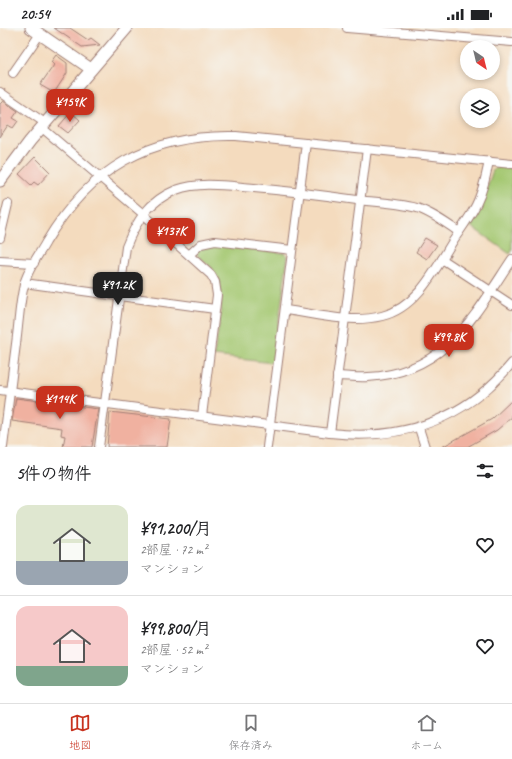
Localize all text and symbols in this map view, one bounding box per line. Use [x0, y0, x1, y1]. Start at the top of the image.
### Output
text: 20:54 [20, 5, 50, 24]
north arrow [460, 40, 500, 80]
map controls [460, 40, 500, 128]
button: layers [460, 88, 500, 128]
pin: ¥159K [42, 89, 98, 123]
text: ¥159K [55, 94, 85, 110]
pin: ¥137K [143, 218, 199, 252]
text: ¥137K [156, 223, 186, 239]
pin: ¥91.2K [85, 272, 151, 306]
text: ¥91.2K [102, 277, 134, 293]
pin: ¥99.8K [416, 324, 482, 358]
text: ¥99.8K [433, 329, 465, 345]
pin: ¥114K [32, 386, 88, 420]
text: ¥114K [45, 391, 75, 407]
icon: filters [474, 460, 496, 482]
text: 5件の物件 [16, 463, 91, 484]
text: ¥91,200/月 [140, 518, 212, 539]
icon: home [48, 521, 96, 569]
icon: heart [474, 534, 496, 556]
text: 2部屋 · 72 m² [140, 542, 207, 558]
text: マンション [140, 561, 204, 577]
text: ¥99,800/月 [140, 618, 211, 639]
icon: home [48, 622, 96, 670]
icon: heart [474, 635, 496, 657]
text: 2部屋 · 52 m² [140, 642, 207, 658]
text: マンション [140, 661, 204, 677]
tab: 地図 [69, 712, 91, 752]
tab: 保存済み [229, 712, 273, 752]
tab: ホーム [411, 712, 443, 752]

